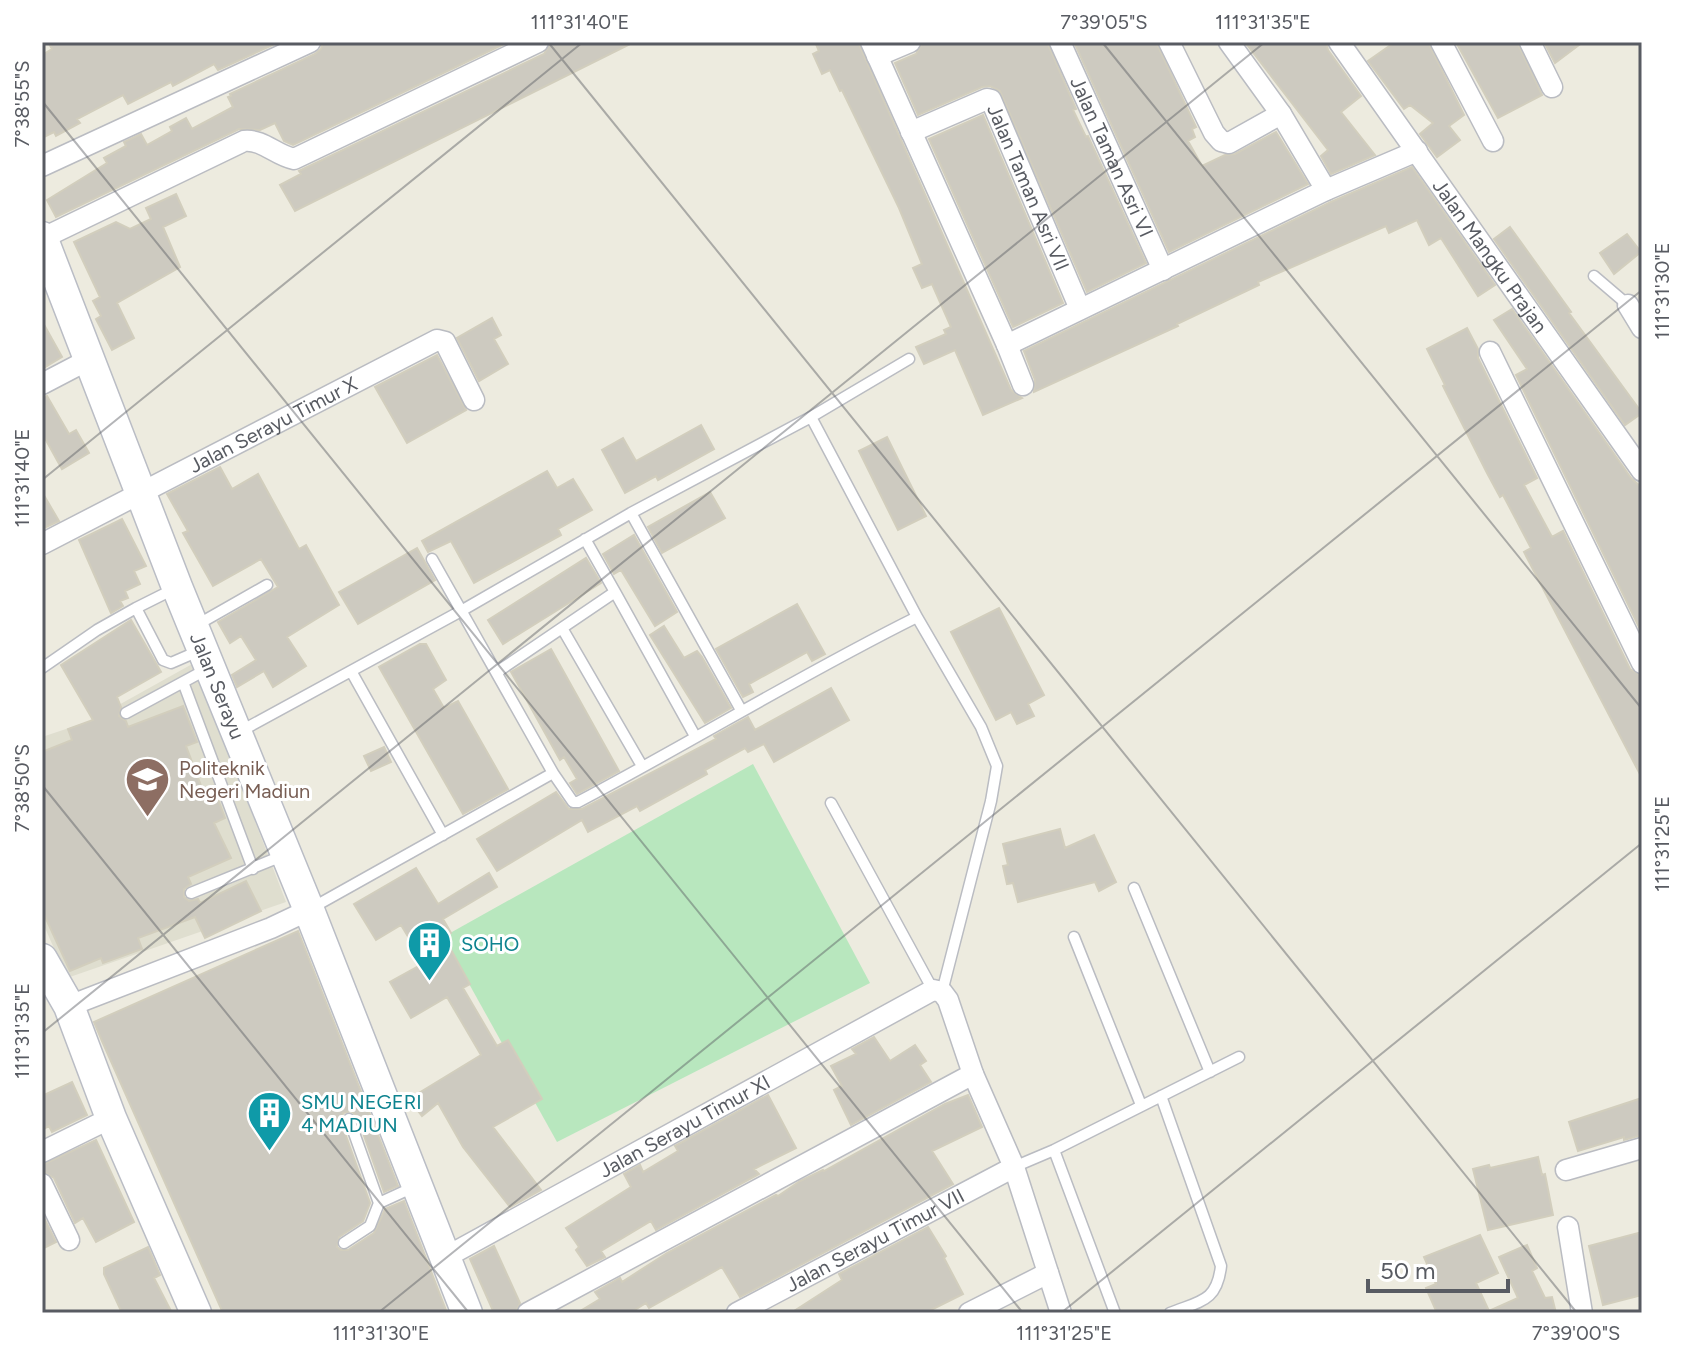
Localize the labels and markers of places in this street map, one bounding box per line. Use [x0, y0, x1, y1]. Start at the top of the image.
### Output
school or university icon: Politeknik Negeri Madiun [124, 756, 172, 819]
place label: Politeknik Negeri Madiun [179, 756, 310, 803]
building icon: SOHO [406, 920, 454, 983]
place label: SOHO [461, 932, 519, 956]
building icon: SMU NEGERI 4 MADIUN [246, 1090, 294, 1153]
place label: SMU NEGERI 4 MADIUN [301, 1090, 422, 1137]

